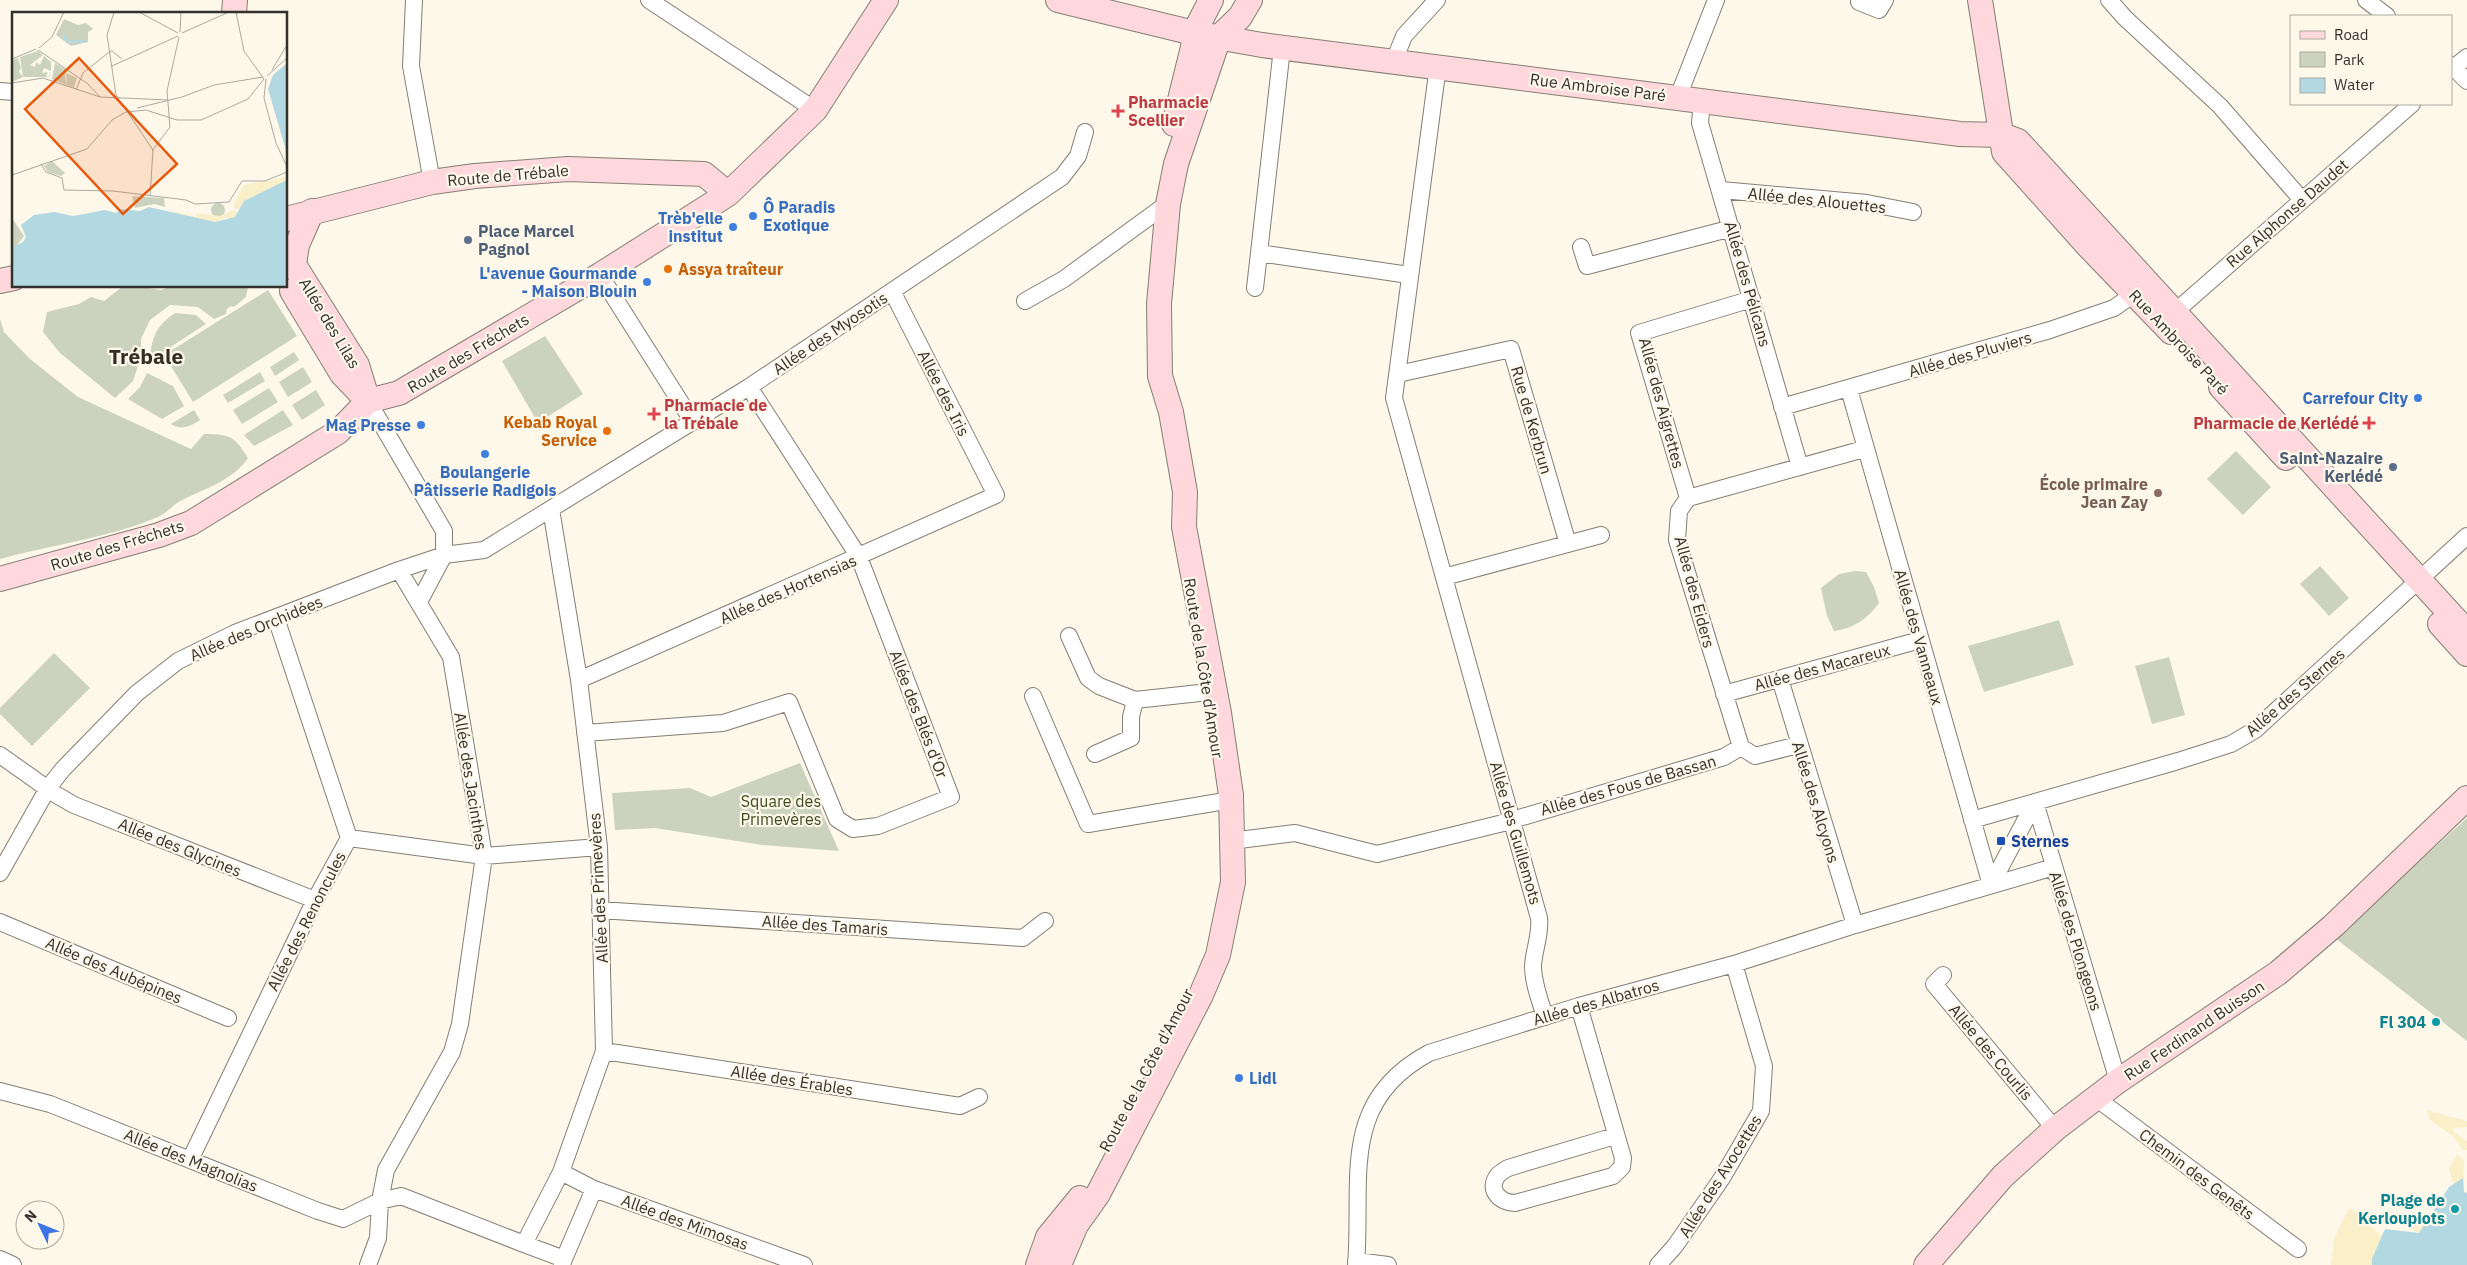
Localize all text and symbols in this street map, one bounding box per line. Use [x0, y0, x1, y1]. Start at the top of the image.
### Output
inset map [12, 12, 288, 288]
legend [2290, 15, 2452, 105]
text: Road [2334, 25, 2369, 44]
text: Park [2334, 50, 2364, 69]
street label: Rue Ambroise Paré [1529, 69, 1667, 105]
text: Water [2334, 75, 2375, 94]
place label: Pharmacie Scellier [1128, 92, 1209, 130]
marker: Pharmacie Scellier [1112, 105, 1124, 117]
street label: Rue Alphonse Daudet [2222, 155, 2352, 271]
street label: Route de Trébale [446, 160, 570, 190]
street label: Allée des Alouettes [1747, 183, 1887, 217]
place label: Ô Paradis Exotique [763, 197, 835, 235]
place label: Trèb'elle institut [658, 208, 723, 246]
marker: Ô Paradis Exotique [747, 210, 759, 222]
street label: Allée des Pélicans [1720, 219, 1776, 349]
place label: Place Marcel Pagnol [478, 221, 574, 259]
marker: Trèb'elle institut [727, 221, 739, 233]
marker: Place Marcel Pagnol [462, 234, 474, 246]
place label: Assya traîteur [678, 259, 784, 279]
place label: L'avenue Gourmande - Maison Blouin [479, 263, 637, 301]
marker: Assya traîteur [662, 263, 674, 275]
street label: Allée des Lilas [295, 274, 365, 372]
marker: L'avenue Gourmande - Maison Blouin [641, 276, 653, 288]
street label: Rue Ambroise Paré [2125, 285, 2233, 399]
street label: Allée des Myosotis [769, 287, 891, 379]
street label: Route des Fréchets [404, 309, 532, 397]
street label: Allée des Pluviers [1906, 327, 2034, 381]
street label: Allée des Aigrettes [1635, 335, 1689, 471]
district label: Trébale [109, 342, 183, 370]
street label: Allée des Iris [914, 347, 974, 439]
street label: Rue de Kerbrun [1507, 364, 1557, 476]
place label: Carrefour City [2302, 388, 2408, 408]
marker: Carrefour City [2412, 392, 2424, 404]
place label: Pharmacie de la Trébale [664, 395, 767, 433]
marker: Pharmacie de la Trébale [648, 408, 660, 420]
place label: Kebab Royal Service [503, 412, 597, 450]
place label: Pharmacie de Kerlédé [2193, 413, 2359, 433]
place label: Mag Presse [325, 415, 411, 435]
marker: Pharmacie de Kerlédé [2363, 417, 2375, 429]
marker: Mag Presse [415, 419, 427, 431]
marker: Kebab Royal Service [601, 425, 613, 437]
marker: Boulangerie Pâtisserie Radigois [479, 448, 491, 460]
place label: Saint-Nazaire Kerlédé [2279, 448, 2383, 486]
marker: Saint-Nazaire Kerlédé [2387, 461, 2399, 473]
place label: Boulangerie Pâtisserie Radigois [413, 462, 557, 500]
place label: École primaire Jean Zay [2039, 473, 2148, 512]
marker: École primaire Jean Zay [2152, 487, 2164, 499]
street label: Route des Fréchets [48, 515, 186, 575]
street label: Allée des Eiders [1670, 534, 1720, 650]
street label: Allée des Hortensias [717, 550, 859, 628]
street label: Allée des Vanneaux [1890, 567, 1948, 707]
street label: Route de la Côte d'Amour [1180, 576, 1228, 760]
street label: Allée des Orchidées [186, 591, 326, 665]
street label: Allée des Macareux [1752, 639, 1892, 695]
street label: Allée des Sternes [2241, 643, 2349, 741]
street label: Allée des Blés d'Or [885, 647, 953, 781]
street label: Allée des Jacinthes [450, 711, 492, 851]
street label: Allée des Alcyons [1788, 739, 1844, 865]
street label: Allée des Fous de Bassan [1538, 750, 1718, 820]
street label: Allée des Guillemots [1486, 759, 1546, 907]
park label: Square des Primevères [741, 791, 821, 829]
street label: Allée des Primevères [584, 812, 612, 964]
street label: Allée des Glycines [116, 813, 244, 881]
place label: Sternes [2011, 831, 2069, 851]
marker: Sternes [1995, 835, 2007, 847]
street label: Allée des Renoncules [262, 848, 350, 994]
street label: Allée des Plongeons [2045, 869, 2107, 1013]
street label: Allée des Tamaris [761, 911, 889, 939]
street label: Allée des Aubépines [43, 932, 185, 1008]
street label: Allée des Albatros [1531, 974, 1661, 1030]
street label: Rue Ferdinand Buisson [2120, 976, 2268, 1084]
street label: Route de la Côte d'Amour [1094, 985, 1198, 1155]
street label: Allée des Courlis [1945, 1000, 2037, 1104]
place label: Fl 304 [2379, 1012, 2426, 1032]
marker: Fl 304 [2430, 1016, 2442, 1028]
street label: Allée des Érables [729, 1059, 855, 1100]
place label: Lidl [1249, 1068, 1277, 1088]
marker: Lidl [1233, 1072, 1245, 1084]
street label: Allée des Avocettes [1674, 1111, 1766, 1241]
street label: Allée des Magnolias [121, 1124, 261, 1196]
street label: Chemin des Genêts [2135, 1124, 2259, 1224]
street label: Allée des Mimosas [619, 1190, 751, 1254]
place label: Plage de Kerloupiots [2358, 1190, 2445, 1228]
north arrow [15, 1200, 65, 1250]
marker: Plage de Kerloupiots [2449, 1203, 2461, 1215]
text: N [20, 1206, 41, 1226]

